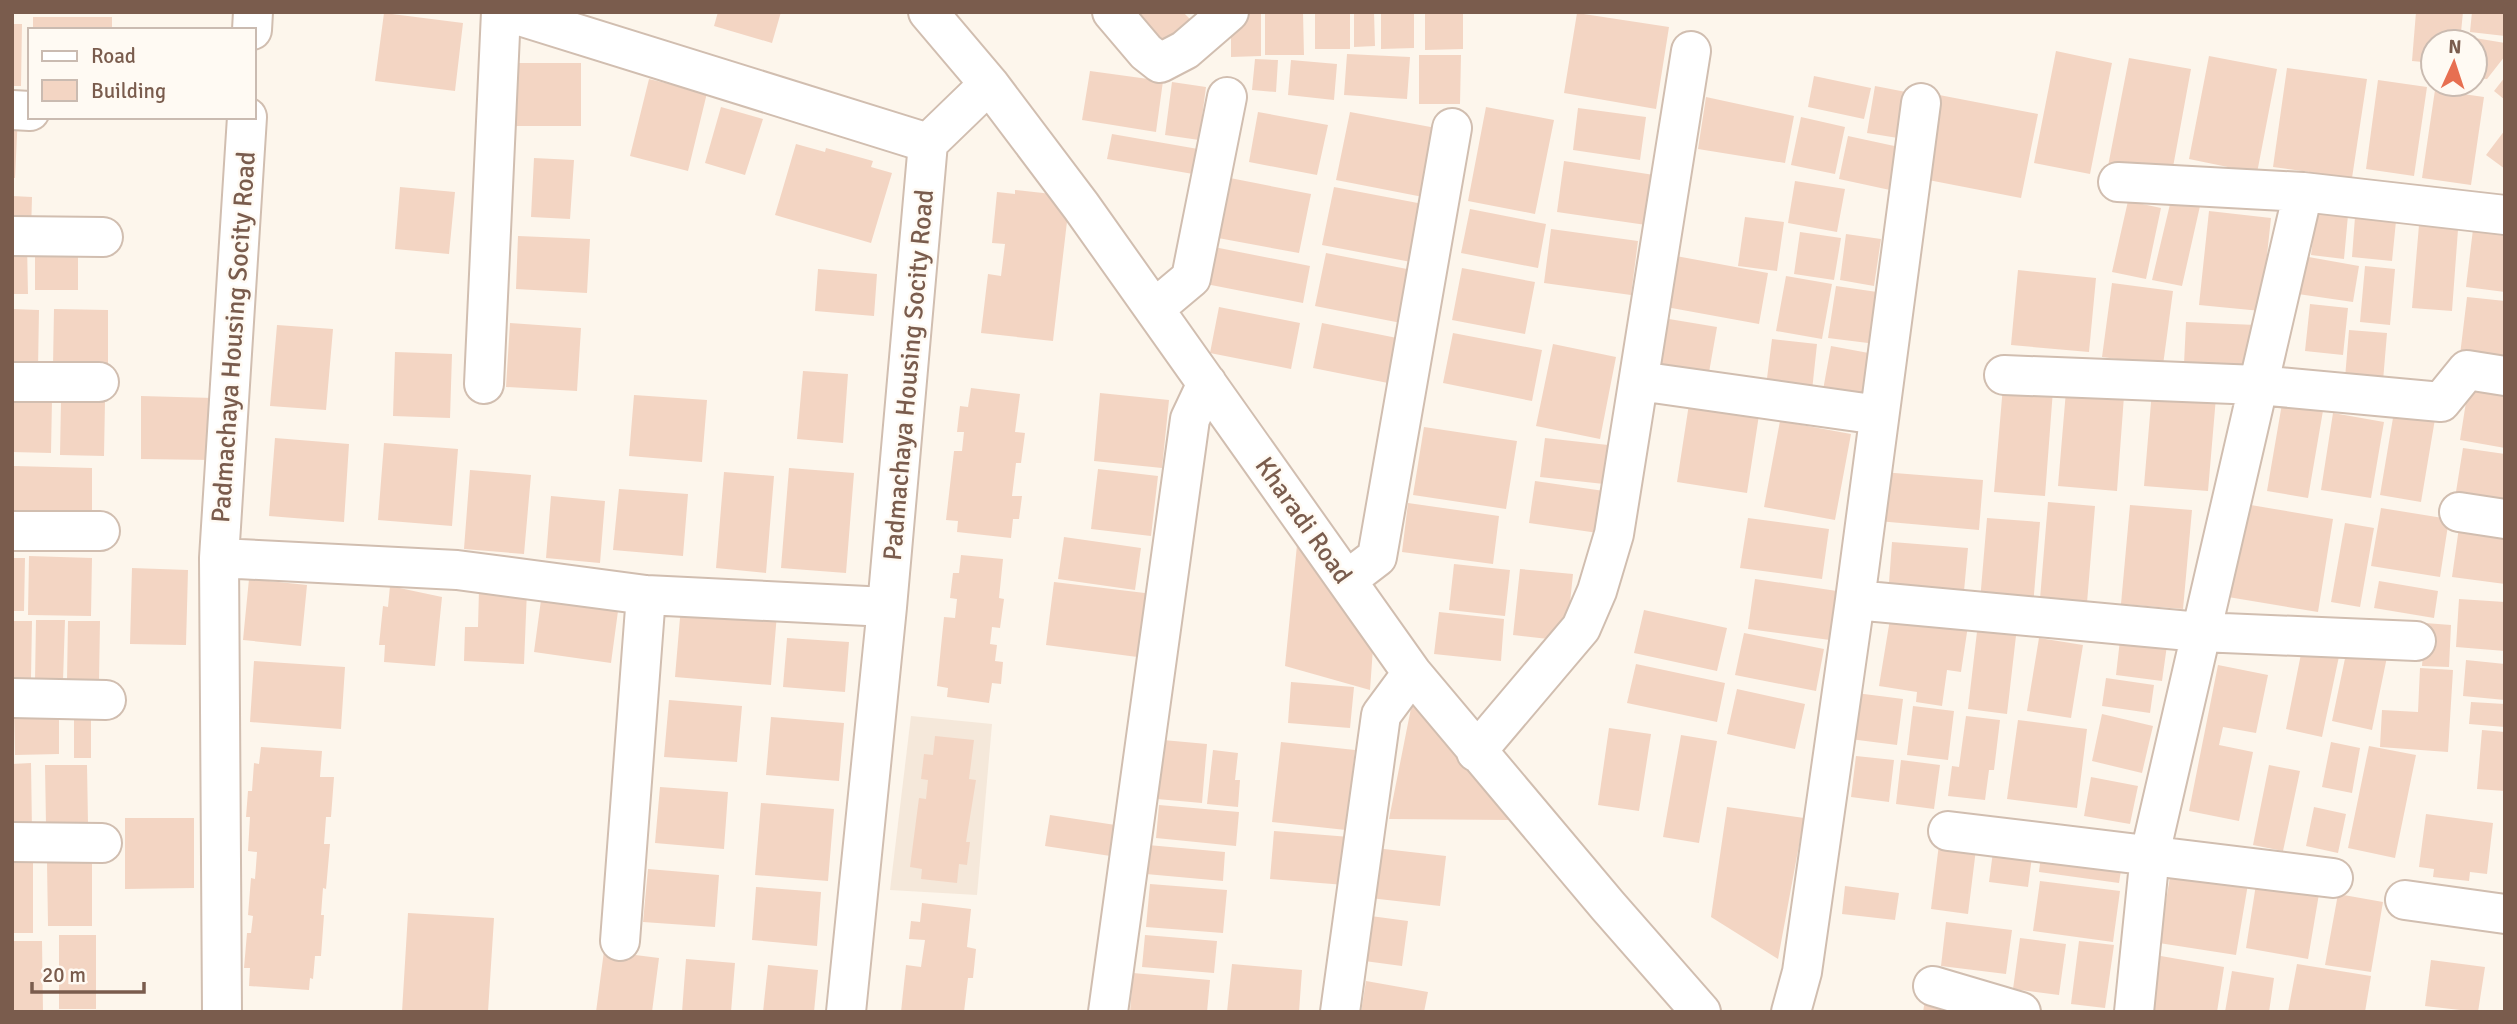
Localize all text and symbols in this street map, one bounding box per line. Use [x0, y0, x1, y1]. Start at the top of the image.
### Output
legend [28, 28, 256, 119]
north arrow [2419, 28, 2489, 98]
text: N [2448, 35, 2462, 59]
text: Road [91, 43, 136, 69]
text: Building [91, 78, 166, 104]
street label: Padmachaya Housing Socity Road [205, 150, 263, 524]
street label: Padmachaya Housing Socity Road [877, 188, 941, 562]
street label: Kharadi Road [1248, 451, 1359, 590]
scale bar [32, 950, 144, 994]
text: 20 m [42, 962, 86, 988]

